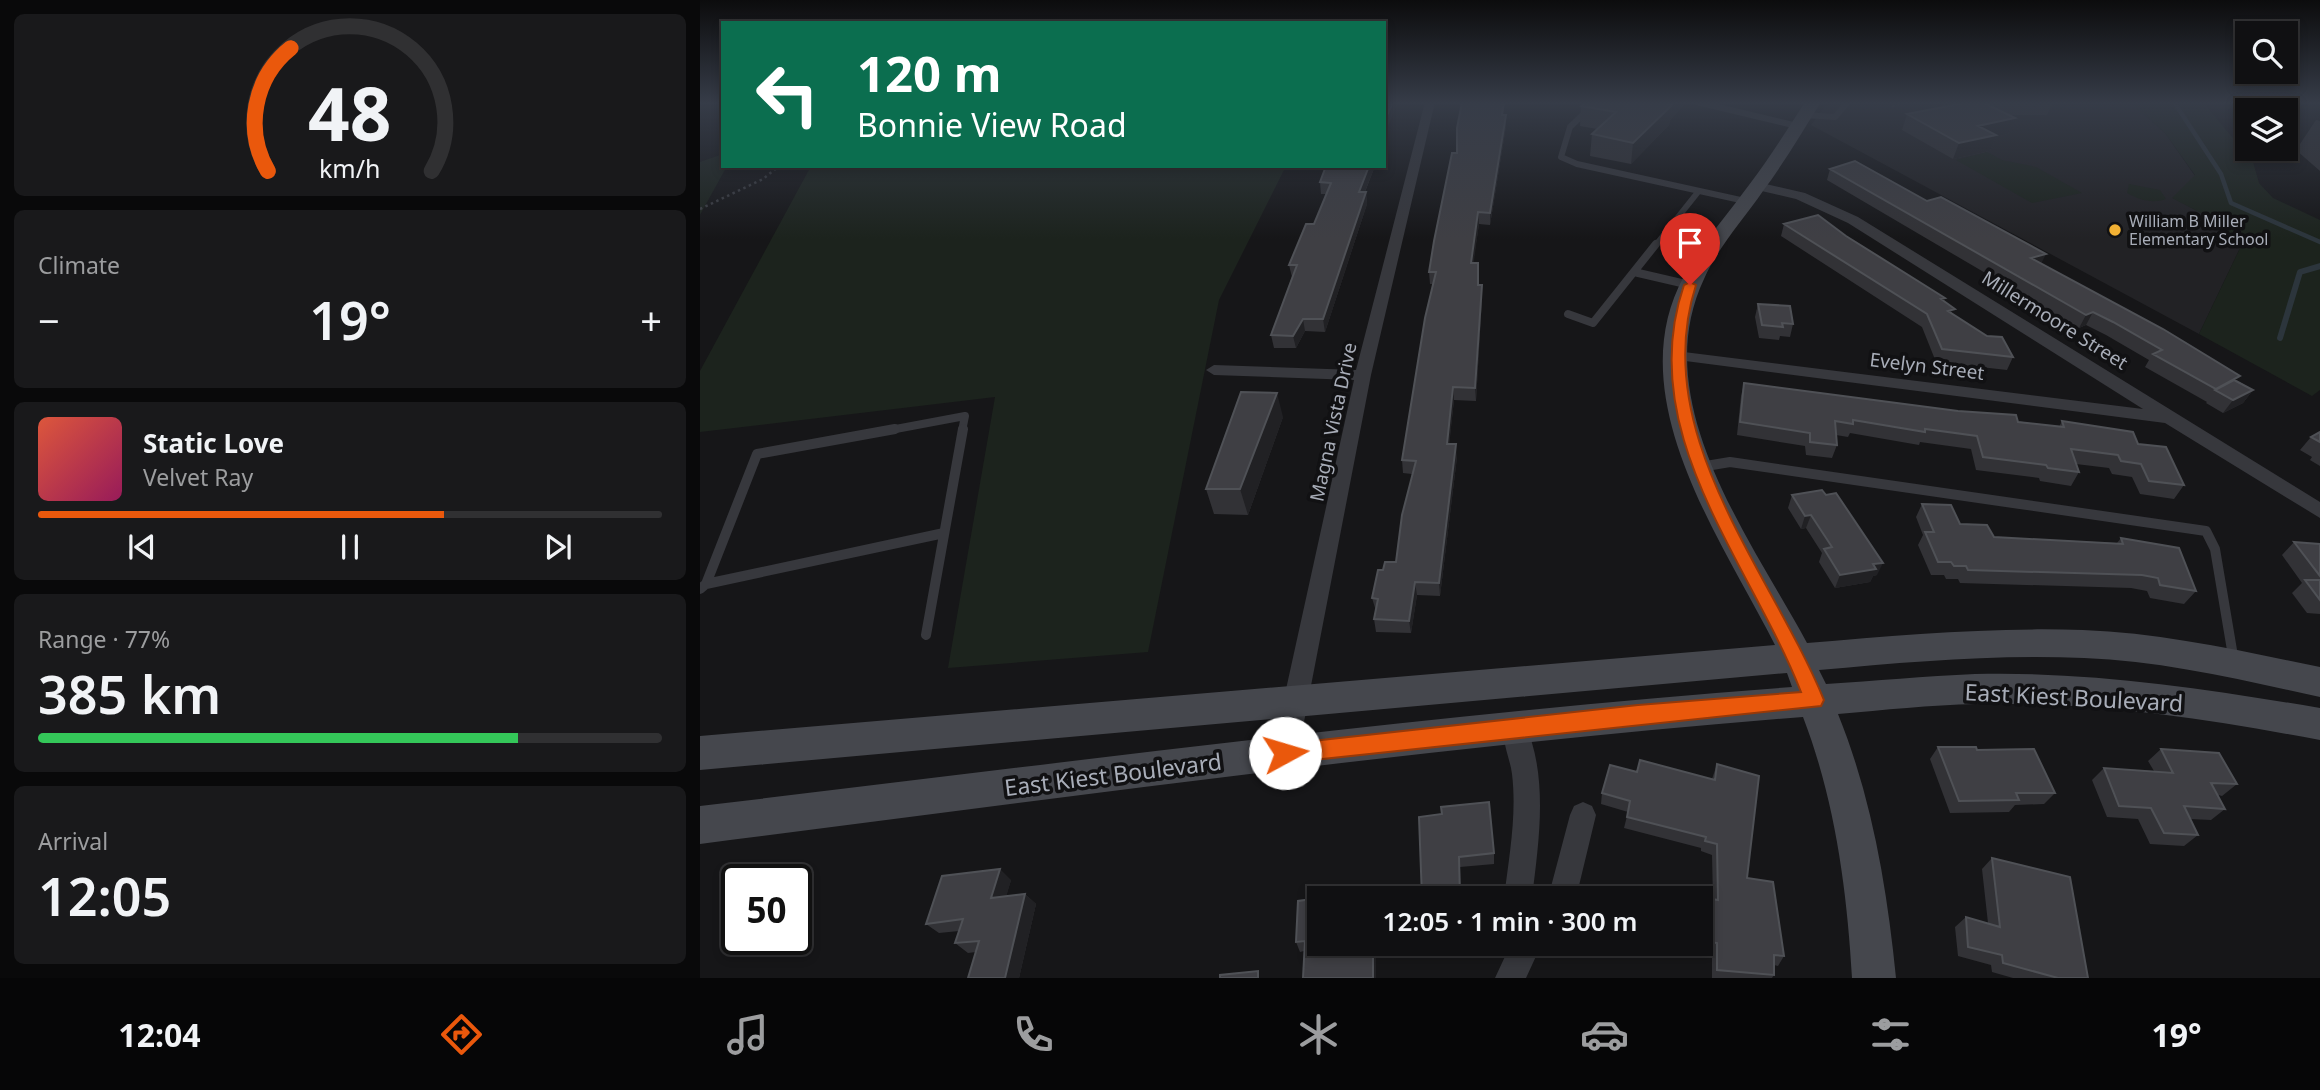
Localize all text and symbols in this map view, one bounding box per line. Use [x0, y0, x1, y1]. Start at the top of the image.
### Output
map controls [2235, 21, 2298, 161]
button: search [2235, 21, 2298, 84]
text: 120 m [857, 40, 1002, 106]
icon: left [742, 49, 833, 140]
text: 48 [308, 63, 392, 162]
button: layers [2235, 98, 2298, 161]
text: Bonnie View Road [857, 103, 1127, 146]
text: km/h [319, 151, 381, 185]
place label: William B Miller Elementary School [2129, 210, 2268, 250]
pin [1660, 213, 1720, 285]
marker: William B Miller Elementary School [2107, 222, 2123, 238]
icon: arrive [1671, 224, 1709, 262]
text: Climate [38, 249, 120, 281]
street label: Millermoore Street [1977, 265, 2133, 375]
text: 19° [309, 284, 391, 355]
text: − [38, 294, 60, 346]
text: + [640, 294, 662, 346]
street label: Magna Vista Drive [1303, 340, 1363, 504]
street label: Evelyn Street [1868, 346, 1986, 386]
text: Static Love [143, 425, 284, 461]
text: Velvet Ray [143, 461, 253, 493]
icon: previous [123, 528, 161, 566]
icon: pause [331, 528, 369, 566]
icon: next [539, 528, 577, 566]
text: Range · 77% [38, 623, 170, 655]
text: 385 km [38, 658, 221, 729]
street label: East Kiest Boulevard [1964, 675, 2184, 719]
position arrow [1248, 716, 1322, 790]
street label: East Kiest Boulevard [1002, 745, 1224, 803]
text: Arrival [38, 825, 108, 857]
text: 12:05 [38, 860, 171, 931]
speed limit sign: 50 [721, 864, 812, 955]
text: 12:05 · 1 min · 300 m [1383, 903, 1637, 939]
icon: directions [437, 1010, 486, 1059]
icon: music [723, 1010, 772, 1059]
icon: phone [1009, 1010, 1058, 1059]
icon: climate [1294, 1010, 1343, 1059]
icon: car [1580, 1010, 1629, 1059]
icon: filters [1866, 1010, 1915, 1059]
text: 12:04 [118, 1013, 201, 1056]
text: 19° [2151, 1013, 2202, 1056]

